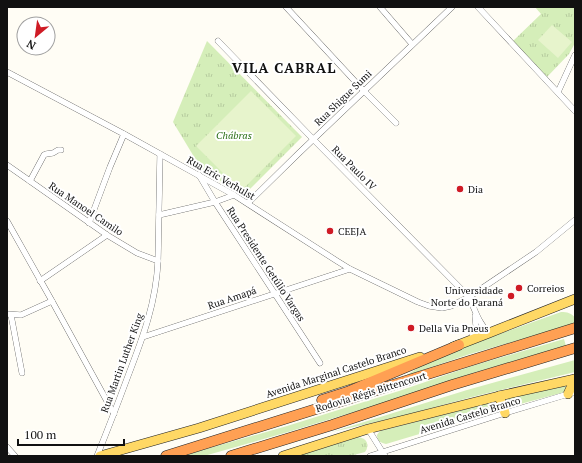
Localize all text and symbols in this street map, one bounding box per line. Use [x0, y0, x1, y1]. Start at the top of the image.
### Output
north arrow [16, 16, 56, 56]
text: N [24, 36, 38, 53]
district label: VILA CABRAL [232, 58, 336, 77]
street label: Rua Shigue Sumi [311, 67, 375, 129]
park label: Chábras [216, 129, 252, 142]
street label: Rua Paulo IV [329, 143, 379, 193]
street label: Rua Eric Verhulst [185, 153, 258, 203]
street label: Rua Manoel Camilo [46, 179, 126, 239]
place label: Dia [468, 183, 483, 196]
marker: Dia [455, 184, 465, 194]
street label: Rua Presidente Getúlio Vargas [224, 204, 308, 324]
place label: CEEJA [338, 225, 366, 238]
marker: CEEJA [325, 226, 335, 236]
place label: Correios [527, 282, 564, 295]
marker: Correios [514, 283, 524, 293]
street label: Rua Amapá [206, 284, 258, 312]
place label: Universidade Norte do Paraná [431, 284, 503, 309]
marker: Universidade Norte do Paraná [506, 291, 516, 301]
street label: Rua Martin Luther King [98, 311, 146, 415]
place label: Della Via Pneus [419, 322, 489, 335]
marker: Della Via Pneus [406, 323, 416, 333]
street label: Avenida Marginal Castelo Branco [264, 343, 408, 401]
street label: Rodovia Régis Bittencourt [314, 369, 428, 415]
street label: Avenida Castelo Branco [418, 393, 522, 436]
scale bar [18, 421, 124, 447]
text: 100 m [24, 427, 57, 442]

